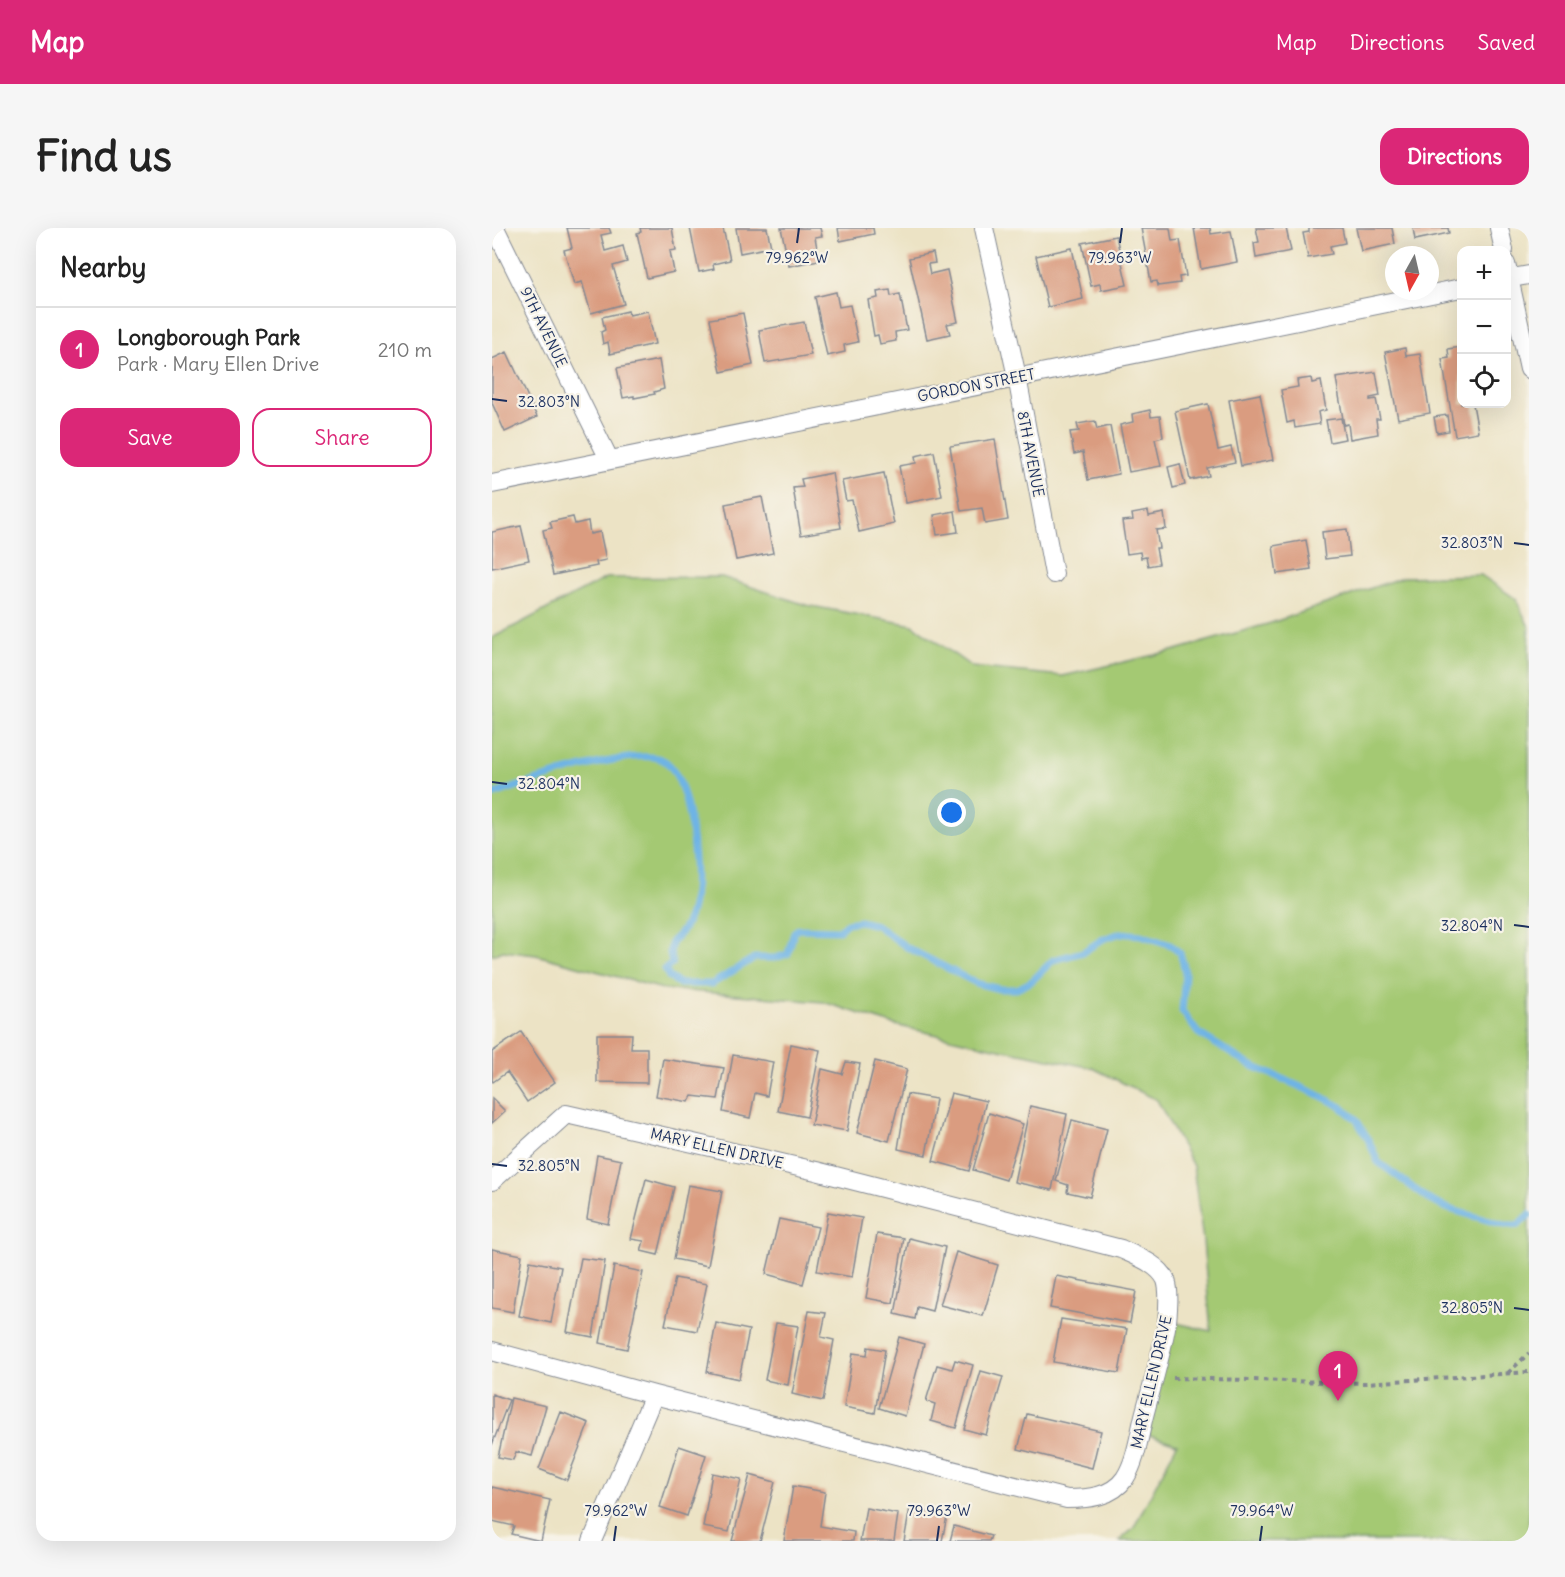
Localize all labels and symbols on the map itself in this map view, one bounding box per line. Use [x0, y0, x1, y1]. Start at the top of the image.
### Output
north arrow [1385, 246, 1439, 300]
text: 79.962°W [766, 248, 829, 267]
text: 79.963°W [1088, 248, 1152, 267]
street label: 9TH AVENUE [516, 284, 572, 371]
street label: GORDON STREET [916, 364, 1037, 406]
text: 32.803°N [518, 392, 580, 411]
street label: 8TH AVENUE [1013, 409, 1049, 499]
text: 32.803°N [1441, 533, 1503, 552]
text: 32.804°N [518, 774, 580, 793]
your location [937, 798, 966, 827]
text: 32.804°N [1441, 916, 1503, 935]
street label: MARY ELLEN DRIVE [649, 1123, 786, 1173]
text: 32.805°N [518, 1156, 580, 1175]
text: 32.805°N [1441, 1298, 1503, 1317]
street label: MARY ELLEN DRIVE [1126, 1313, 1176, 1450]
pin: 1 [1318, 1352, 1358, 1401]
text: 79.962°W [585, 1501, 648, 1520]
text: 79.963°W [907, 1501, 971, 1520]
text: 79.964°W [1230, 1501, 1294, 1520]

